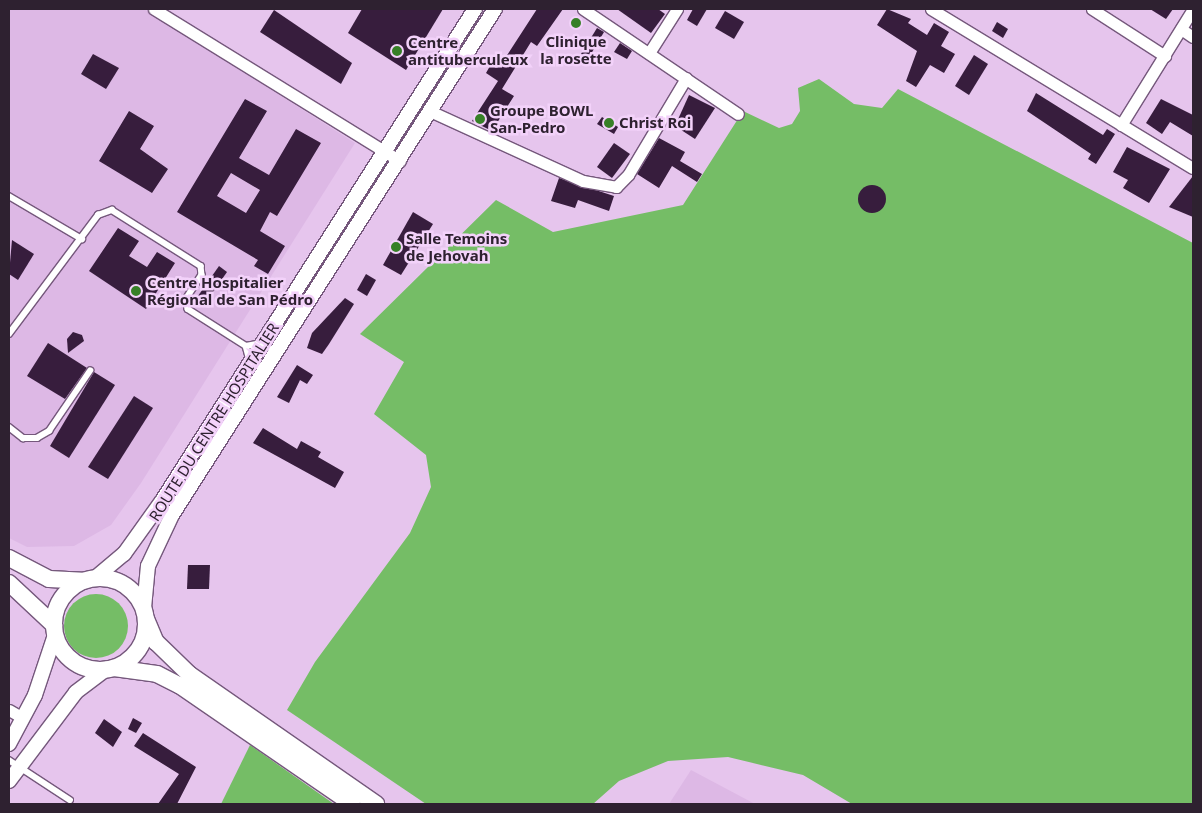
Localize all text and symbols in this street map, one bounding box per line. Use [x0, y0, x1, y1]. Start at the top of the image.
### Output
marker: Clinique la rosette [569, 16, 583, 30]
place label: Clinique la rosette [540, 32, 612, 67]
place label: Centre antituberculeux [408, 33, 528, 68]
marker: Centre antituberculeux [390, 44, 404, 58]
place label: Groupe BOWL San-Pedro [490, 101, 593, 136]
marker: Groupe BOWL San-Pedro [474, 113, 486, 125]
place label: Christ Roi [619, 114, 691, 132]
marker: Christ Roi [603, 117, 615, 129]
place label: Salle Temoins de Jehovah [406, 229, 507, 264]
marker: Salle Temoins de Jehovah [390, 241, 402, 253]
place label: Centre Hospitalier Régional de San Pédro [147, 273, 313, 308]
marker: Centre Hospitalier Régional de San Pédro [129, 284, 143, 298]
street label: ROUTE DU CENTRE HOSPITALIER [145, 320, 283, 524]

